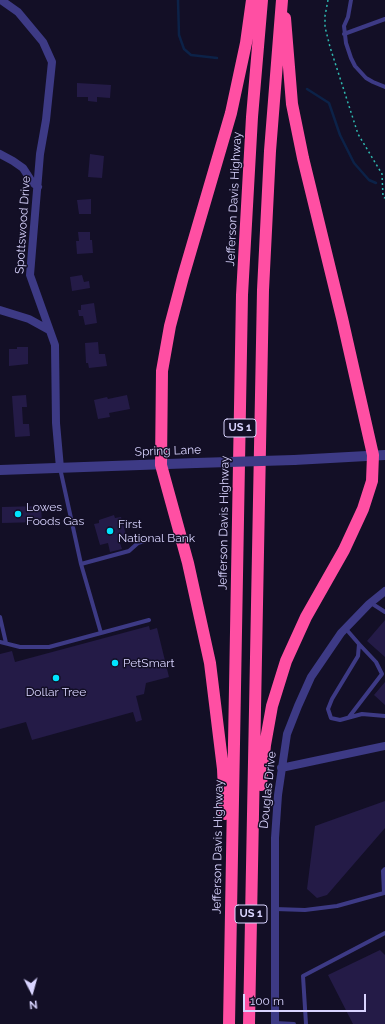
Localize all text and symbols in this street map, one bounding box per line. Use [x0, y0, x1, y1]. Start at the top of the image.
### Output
street label: Jefferson Davis Highway [223, 131, 245, 267]
street label: Spottswood Drive [12, 175, 34, 275]
road number: US 1 [224, 419, 256, 437]
street label: Spring Lane [134, 443, 202, 459]
street label: Jefferson Davis Highway [216, 456, 232, 590]
place label: Lowes Foods Gas [26, 500, 84, 528]
marker: Lowes Foods Gas [13, 509, 23, 519]
place label: First National Bank [118, 517, 195, 545]
marker: First National Bank [105, 526, 115, 536]
place label: PetSmart [123, 656, 174, 670]
marker: PetSmart [110, 658, 120, 668]
marker: Dollar Tree [51, 673, 61, 683]
place label: Dollar Tree [26, 685, 86, 699]
street label: Douglas Drive [257, 751, 279, 829]
street label: Jefferson Davis Highway [210, 780, 226, 914]
road number: US 1 [235, 905, 267, 923]
north arrow [12, 972, 52, 1012]
scale bar [245, 986, 368, 1012]
text: 100 m [250, 994, 284, 1008]
text: N [28, 998, 38, 1011]

